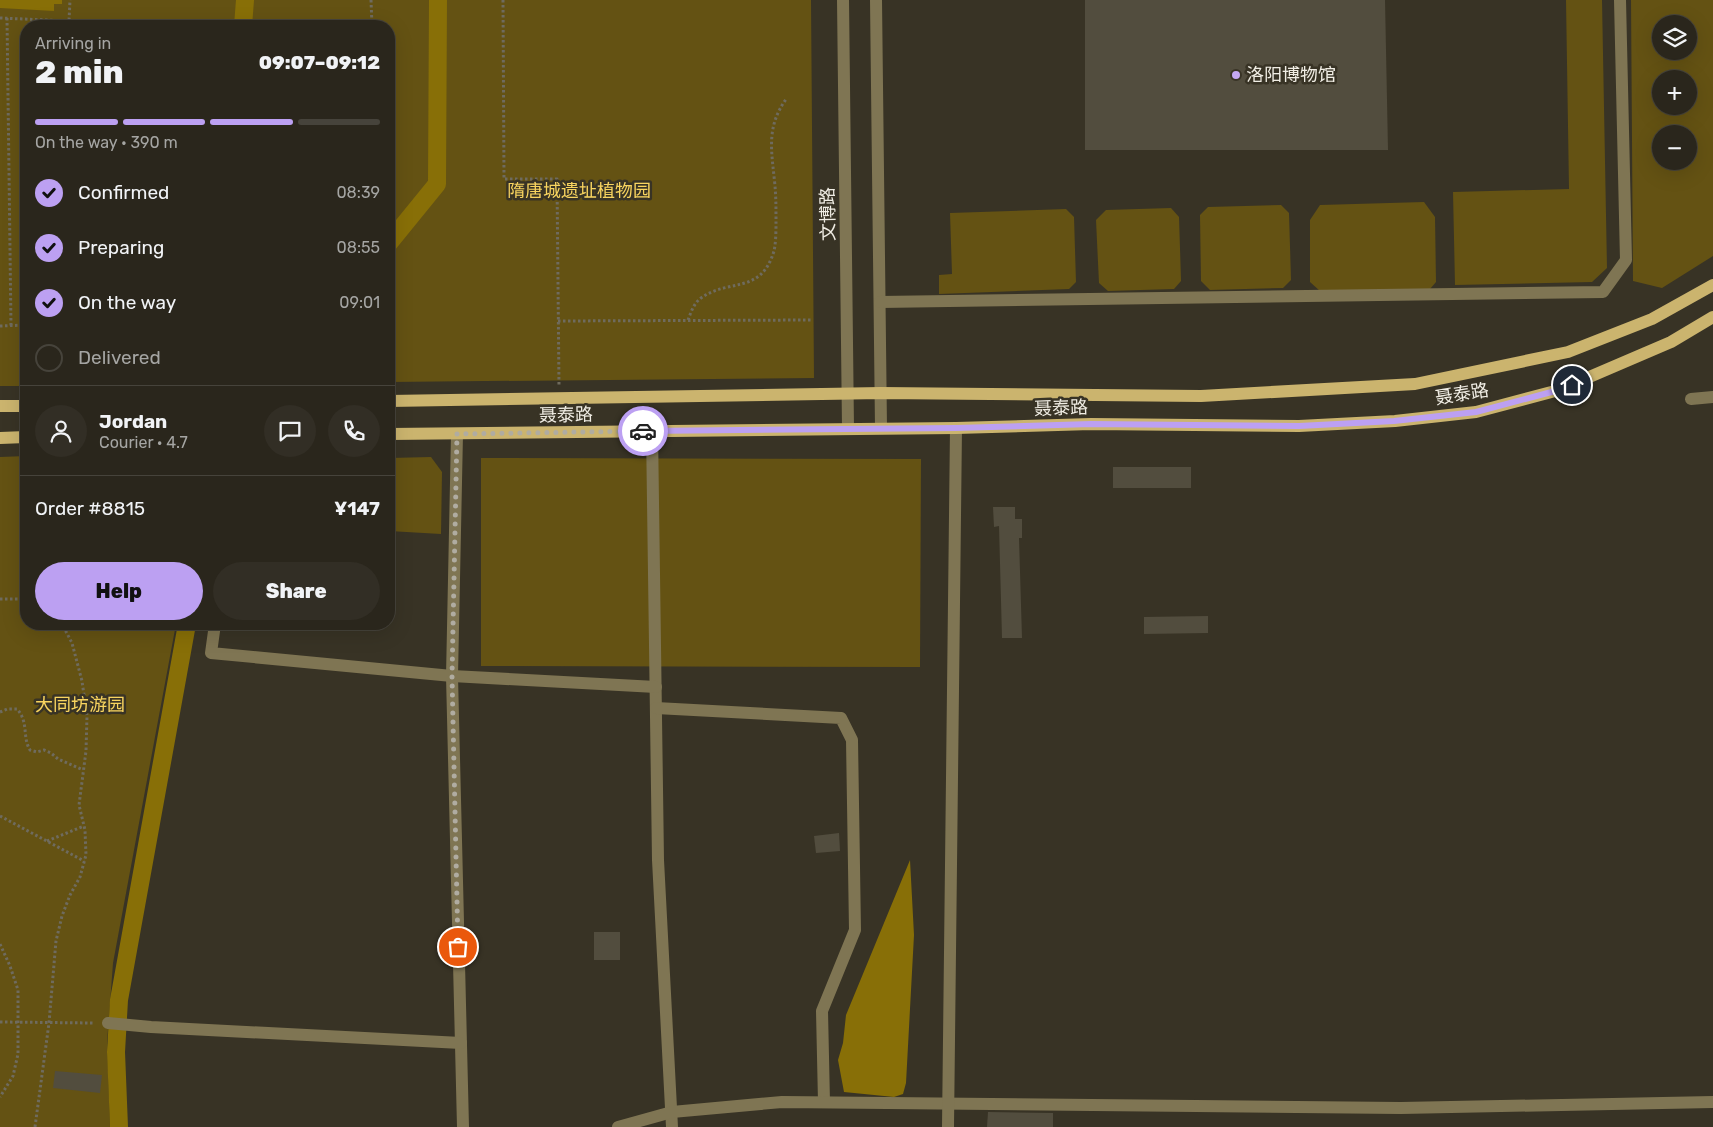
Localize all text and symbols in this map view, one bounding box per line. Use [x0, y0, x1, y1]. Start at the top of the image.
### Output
map controls [1652, 15, 1697, 170]
button: layers [1652, 15, 1697, 60]
text: Arriving in [35, 34, 111, 53]
text: 09:07–09:12 [259, 51, 380, 74]
text: 2 min [35, 53, 124, 91]
place label: 洛阳博物馆 [1246, 64, 1336, 86]
marker: 洛阳博物馆 [1230, 69, 1242, 81]
button: + [1652, 70, 1697, 115]
button: − [1652, 125, 1697, 170]
text: On the way · 390 m [35, 133, 178, 152]
icon: check [35, 179, 63, 207]
park label: 隋唐城遗址植物园 [507, 180, 651, 202]
text: Confirmed [78, 181, 169, 204]
text: 08:39 [336, 183, 380, 202]
street label: 文博路 [817, 187, 839, 241]
icon: check [35, 234, 63, 262]
text: Preparing [78, 236, 164, 259]
text: 08:55 [337, 238, 380, 257]
icon: check [35, 289, 63, 317]
text: On the way [78, 291, 176, 314]
text: 09:01 [339, 293, 380, 312]
text: Delivered [78, 346, 161, 369]
pin [1551, 364, 1593, 406]
icon: home [1558, 371, 1586, 399]
street label: 聂泰路 [1434, 379, 1490, 409]
street label: 聂泰路 [1034, 396, 1088, 420]
street label: 聂泰路 [539, 404, 593, 426]
button: person [35, 405, 87, 457]
button: chat [264, 405, 316, 457]
button: phone [328, 405, 380, 457]
courier [618, 406, 668, 456]
text: Jordan [99, 410, 167, 433]
icon: car [629, 417, 657, 445]
text: Courier · 4.7 [99, 433, 188, 452]
text: Order #8815 [35, 497, 145, 520]
text: ¥147 [334, 497, 380, 520]
button: Help [35, 562, 203, 620]
button: Share [213, 562, 380, 620]
park label: 大同坊游园 [35, 694, 125, 716]
pin [437, 926, 479, 968]
icon: bag [444, 933, 472, 961]

